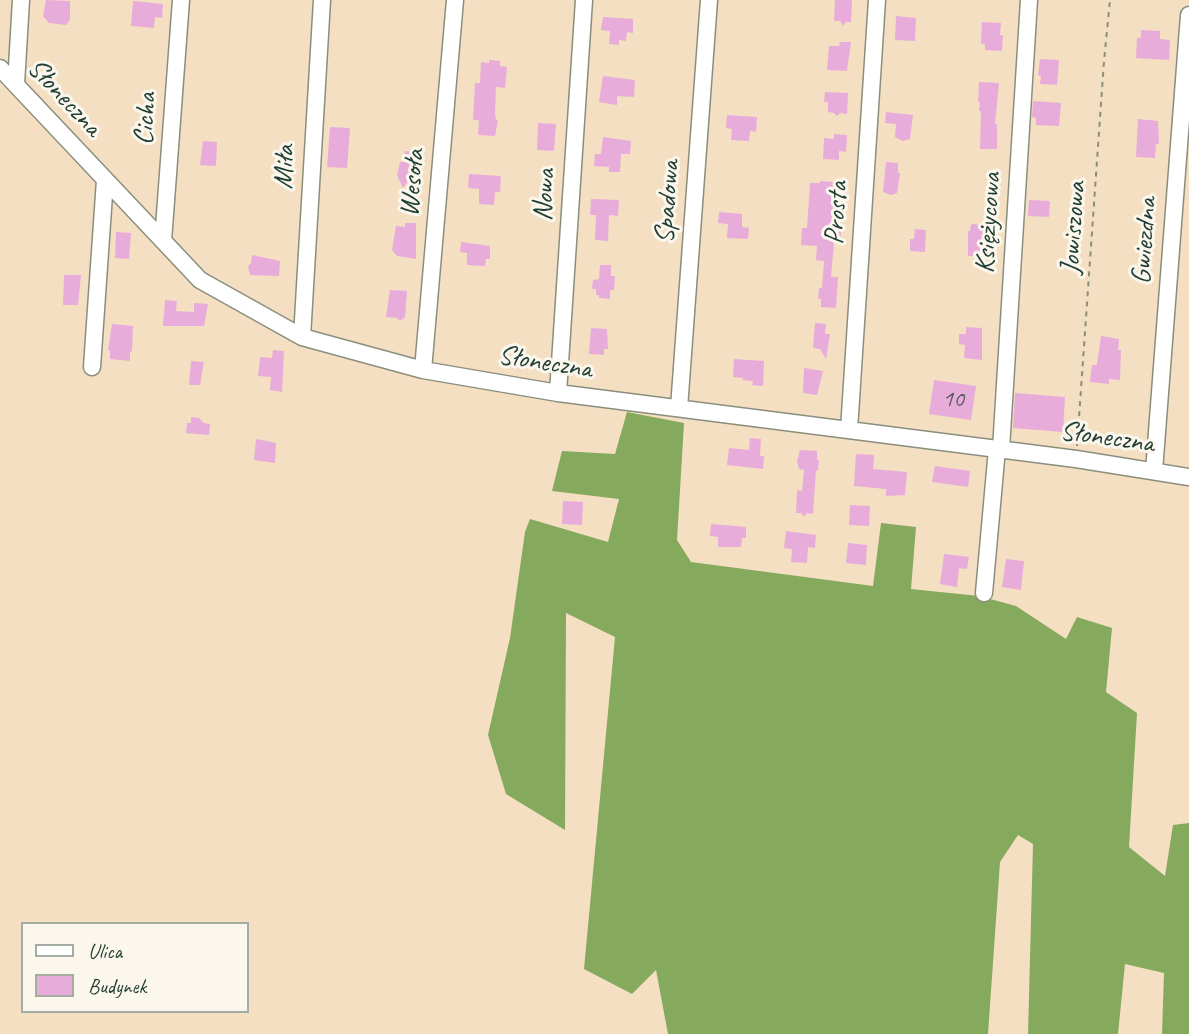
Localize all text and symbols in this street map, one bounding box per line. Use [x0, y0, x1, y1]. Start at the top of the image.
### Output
street label: Słoneczna [20, 52, 108, 144]
street label: Cicha [127, 92, 165, 146]
street label: Miła [267, 144, 303, 190]
street label: Wesoła [393, 148, 433, 218]
street label: Spadowa [648, 159, 688, 245]
street label: Nowa [526, 168, 564, 222]
street label: Księżycowa [969, 172, 1009, 274]
street label: Prosta [818, 180, 856, 246]
street label: Jowiszowa [1054, 181, 1094, 275]
street label: Gwiezdna [1125, 197, 1165, 285]
street label: Słoneczna [496, 339, 594, 387]
house number: 10 [942, 386, 964, 414]
street label: Słoneczna [1058, 415, 1156, 461]
legend [21, 922, 248, 1013]
text: Ulica [88, 938, 122, 964]
text: Budynek [88, 973, 146, 999]

